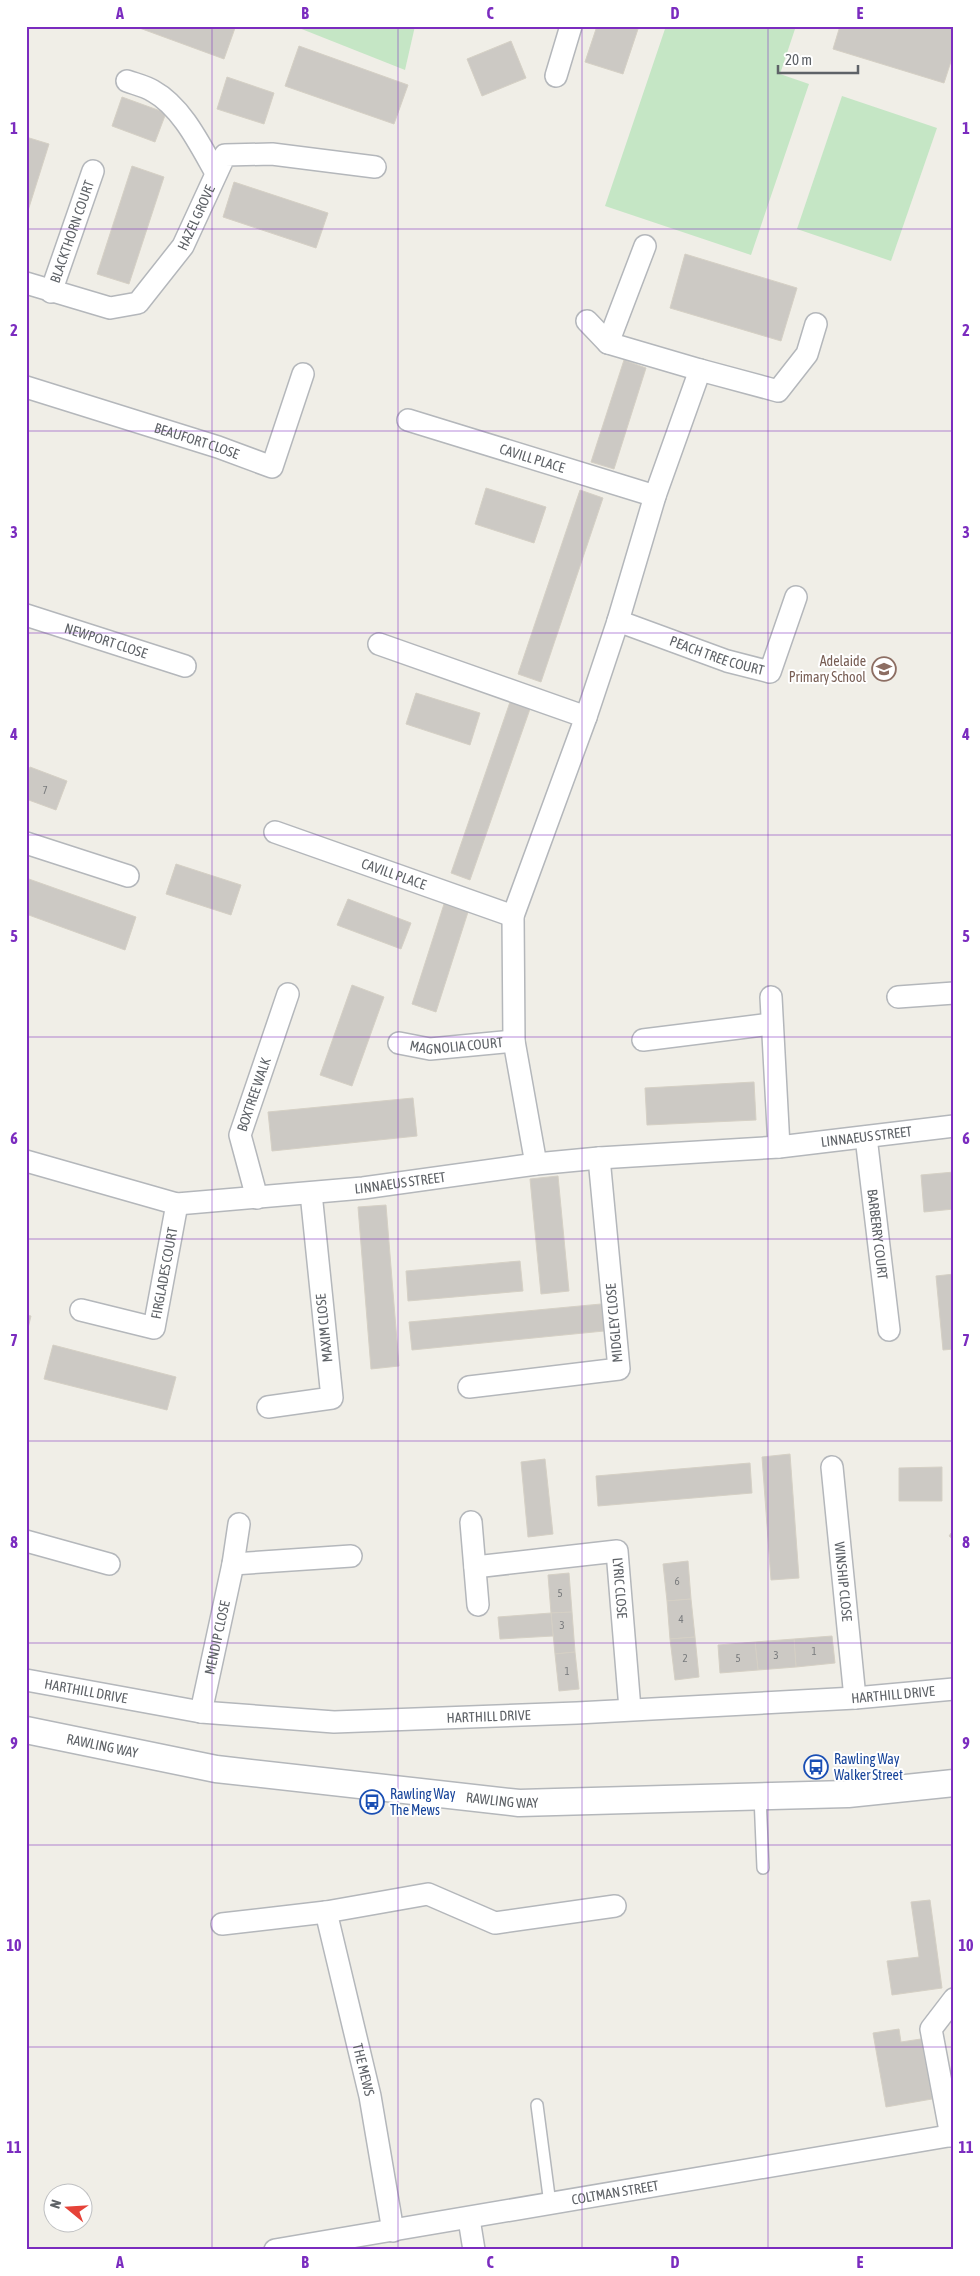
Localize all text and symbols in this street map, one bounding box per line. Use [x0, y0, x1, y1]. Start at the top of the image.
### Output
text: A [115, 4, 124, 22]
text: B [301, 4, 309, 22]
text: C [486, 4, 494, 22]
text: D [671, 4, 680, 22]
text: E [857, 4, 864, 22]
scale bar [778, 42, 858, 74]
text: 20 m [785, 51, 812, 68]
text: 1 [10, 119, 18, 137]
text: 1 [962, 119, 970, 137]
street label: BLACKTHORN COURT [47, 178, 97, 285]
street label: HAZEL GROVE [174, 183, 218, 253]
text: 2 [10, 321, 18, 339]
text: 2 [962, 321, 970, 339]
street label: BEAUFORT CLOSE [152, 420, 241, 462]
street label: CAVILL PLACE [498, 441, 567, 476]
text: 3 [10, 523, 18, 541]
text: 3 [962, 523, 970, 541]
street label: NEWPORT CLOSE [63, 620, 149, 661]
street label: PEACH TREE COURT [667, 633, 766, 678]
place label: Adelaide Primary School [789, 653, 866, 685]
school or university icon: Adelaide Primary School [871, 656, 897, 682]
text: 4 [9, 725, 18, 743]
text: 4 [961, 725, 970, 743]
house number: 7 [42, 784, 48, 796]
street label: CAVILL PLACE [359, 855, 428, 893]
text: 5 [10, 927, 18, 945]
text: 5 [962, 927, 970, 945]
street label: MAGNOLIA COURT [408, 1034, 504, 1057]
street label: BOXTREE WALK [234, 1055, 274, 1134]
street label: LINNAEUS STREET [820, 1123, 913, 1150]
text: 6 [10, 1129, 18, 1147]
text: 6 [962, 1129, 970, 1147]
street label: LINNAEUS STREET [354, 1169, 446, 1197]
street label: BARBERRY COURT [864, 1188, 891, 1280]
street label: FIRGLADES COURT [148, 1226, 181, 1320]
street label: MIDGLEY CLOSE [603, 1283, 625, 1363]
street label: MAXIM CLOSE [312, 1293, 336, 1363]
text: 7 [10, 1331, 18, 1349]
text: 7 [962, 1331, 970, 1349]
text: 8 [10, 1533, 18, 1551]
text: 8 [962, 1533, 970, 1551]
street label: WINSHIP CLOSE [831, 1541, 855, 1622]
street label: LYRIC CLOSE [610, 1557, 631, 1619]
house number: 6 [674, 1575, 680, 1587]
house number: 5 [557, 1587, 563, 1599]
street label: MENDIP CLOSE [201, 1599, 233, 1676]
house number: 4 [678, 1613, 684, 1625]
house number: 3 [559, 1619, 565, 1631]
house number: 1 [811, 1645, 817, 1657]
house number: 3 [773, 1649, 779, 1661]
house number: 2 [682, 1652, 688, 1664]
house number: 5 [735, 1652, 741, 1664]
house number: 1 [564, 1665, 570, 1677]
street label: HARTHILL DRIVE [43, 1676, 129, 1706]
street label: HARTHILL DRIVE [850, 1683, 936, 1706]
street label: HARTHILL DRIVE [446, 1707, 531, 1726]
street label: RAWLING WAY [65, 1731, 140, 1761]
text: 9 [10, 1734, 18, 1752]
text: 9 [962, 1734, 970, 1752]
place label: Rawling Way Walker Street [834, 1751, 903, 1783]
bus stop icon: Rawling Way Walker Street [803, 1754, 829, 1780]
place label: Rawling Way The Mews [390, 1786, 456, 1818]
bus stop icon: Rawling Way The Mews [359, 1789, 385, 1815]
street label: RAWLING WAY [465, 1789, 539, 1811]
text: 10 [6, 1936, 22, 1954]
text: 10 [958, 1936, 974, 1954]
street label: THE MEWS [350, 2042, 378, 2098]
text: 11 [6, 2138, 22, 2156]
text: 11 [958, 2138, 974, 2156]
street label: COLTMAN STREET [570, 2177, 660, 2208]
north arrow [42, 2184, 92, 2234]
text: N [47, 2198, 65, 2210]
text: A [115, 2253, 124, 2271]
text: B [301, 2253, 309, 2271]
text: C [486, 2253, 494, 2271]
text: D [671, 2253, 680, 2271]
text: E [857, 2253, 864, 2271]

